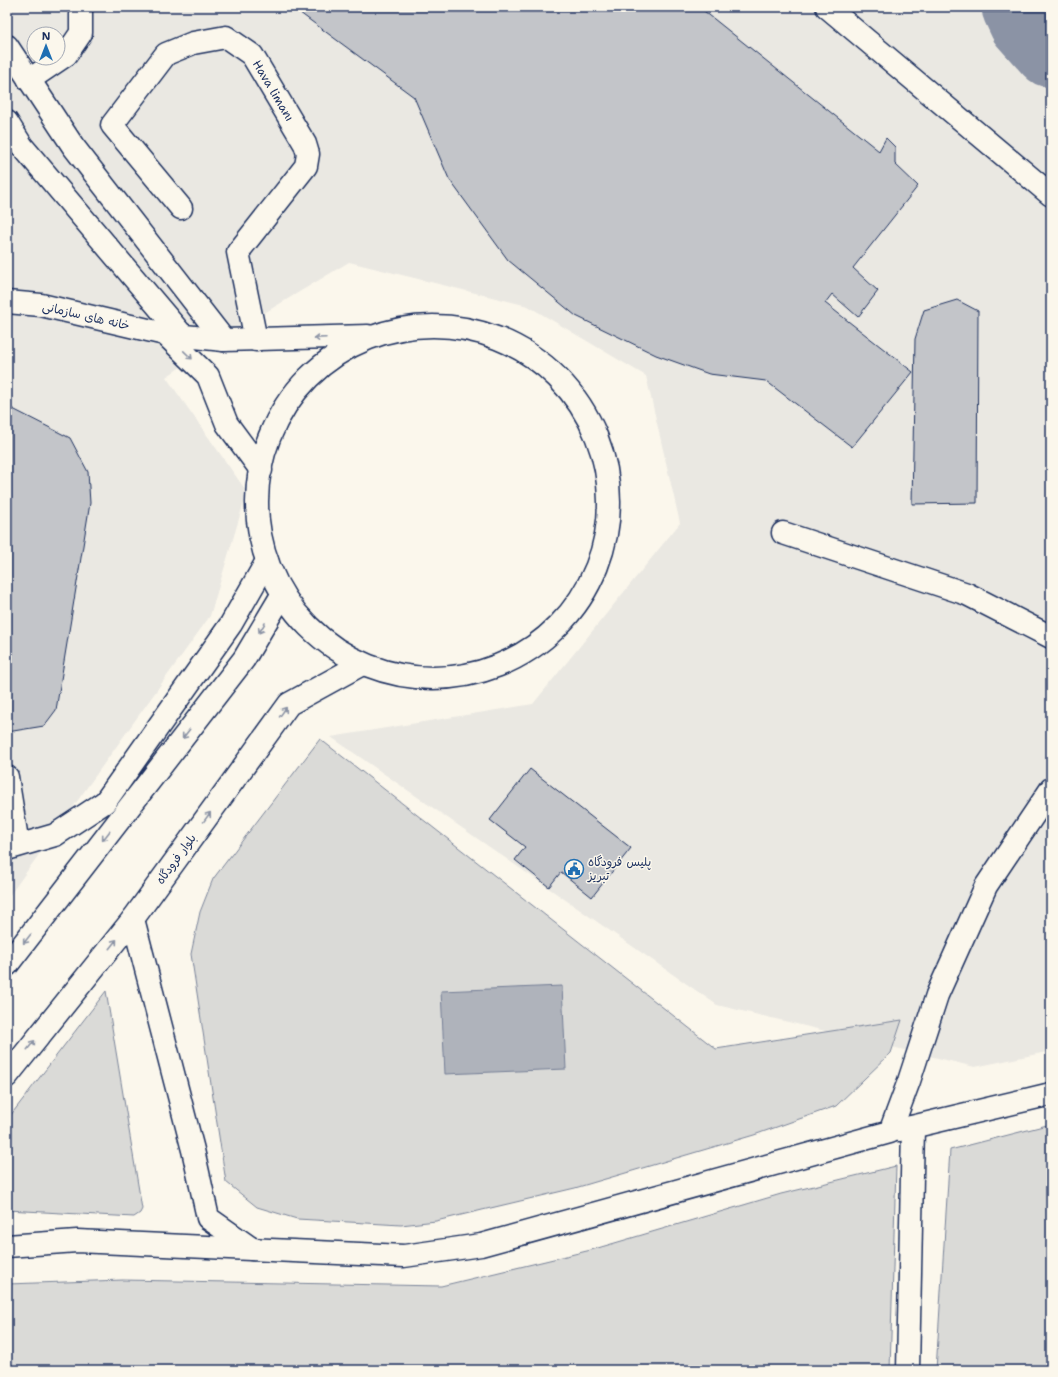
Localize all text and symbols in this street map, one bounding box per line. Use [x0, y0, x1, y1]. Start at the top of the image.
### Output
north arrow [26, 26, 66, 66]
text: N [42, 29, 51, 44]
street label: Hava limanı [249, 57, 298, 124]
street label: خانه های سازمانی [41, 298, 131, 334]
one-way arrow [314, 334, 327, 341]
one-way arrow [183, 351, 193, 360]
one-way arrow [257, 622, 265, 634]
one-way arrow [279, 706, 287, 717]
one-way arrow [182, 728, 190, 739]
one-way arrow [203, 812, 211, 823]
one-way arrow [102, 831, 111, 842]
street label: بلوار فرودگاه [152, 831, 200, 887]
place label: پلیس فرودگاه تبریز [587, 854, 651, 884]
public building icon: پلیس فرودگاه تبریز [563, 858, 585, 880]
one-way arrow [23, 934, 31, 945]
one-way arrow [108, 939, 117, 950]
one-way arrow [27, 1040, 36, 1051]

